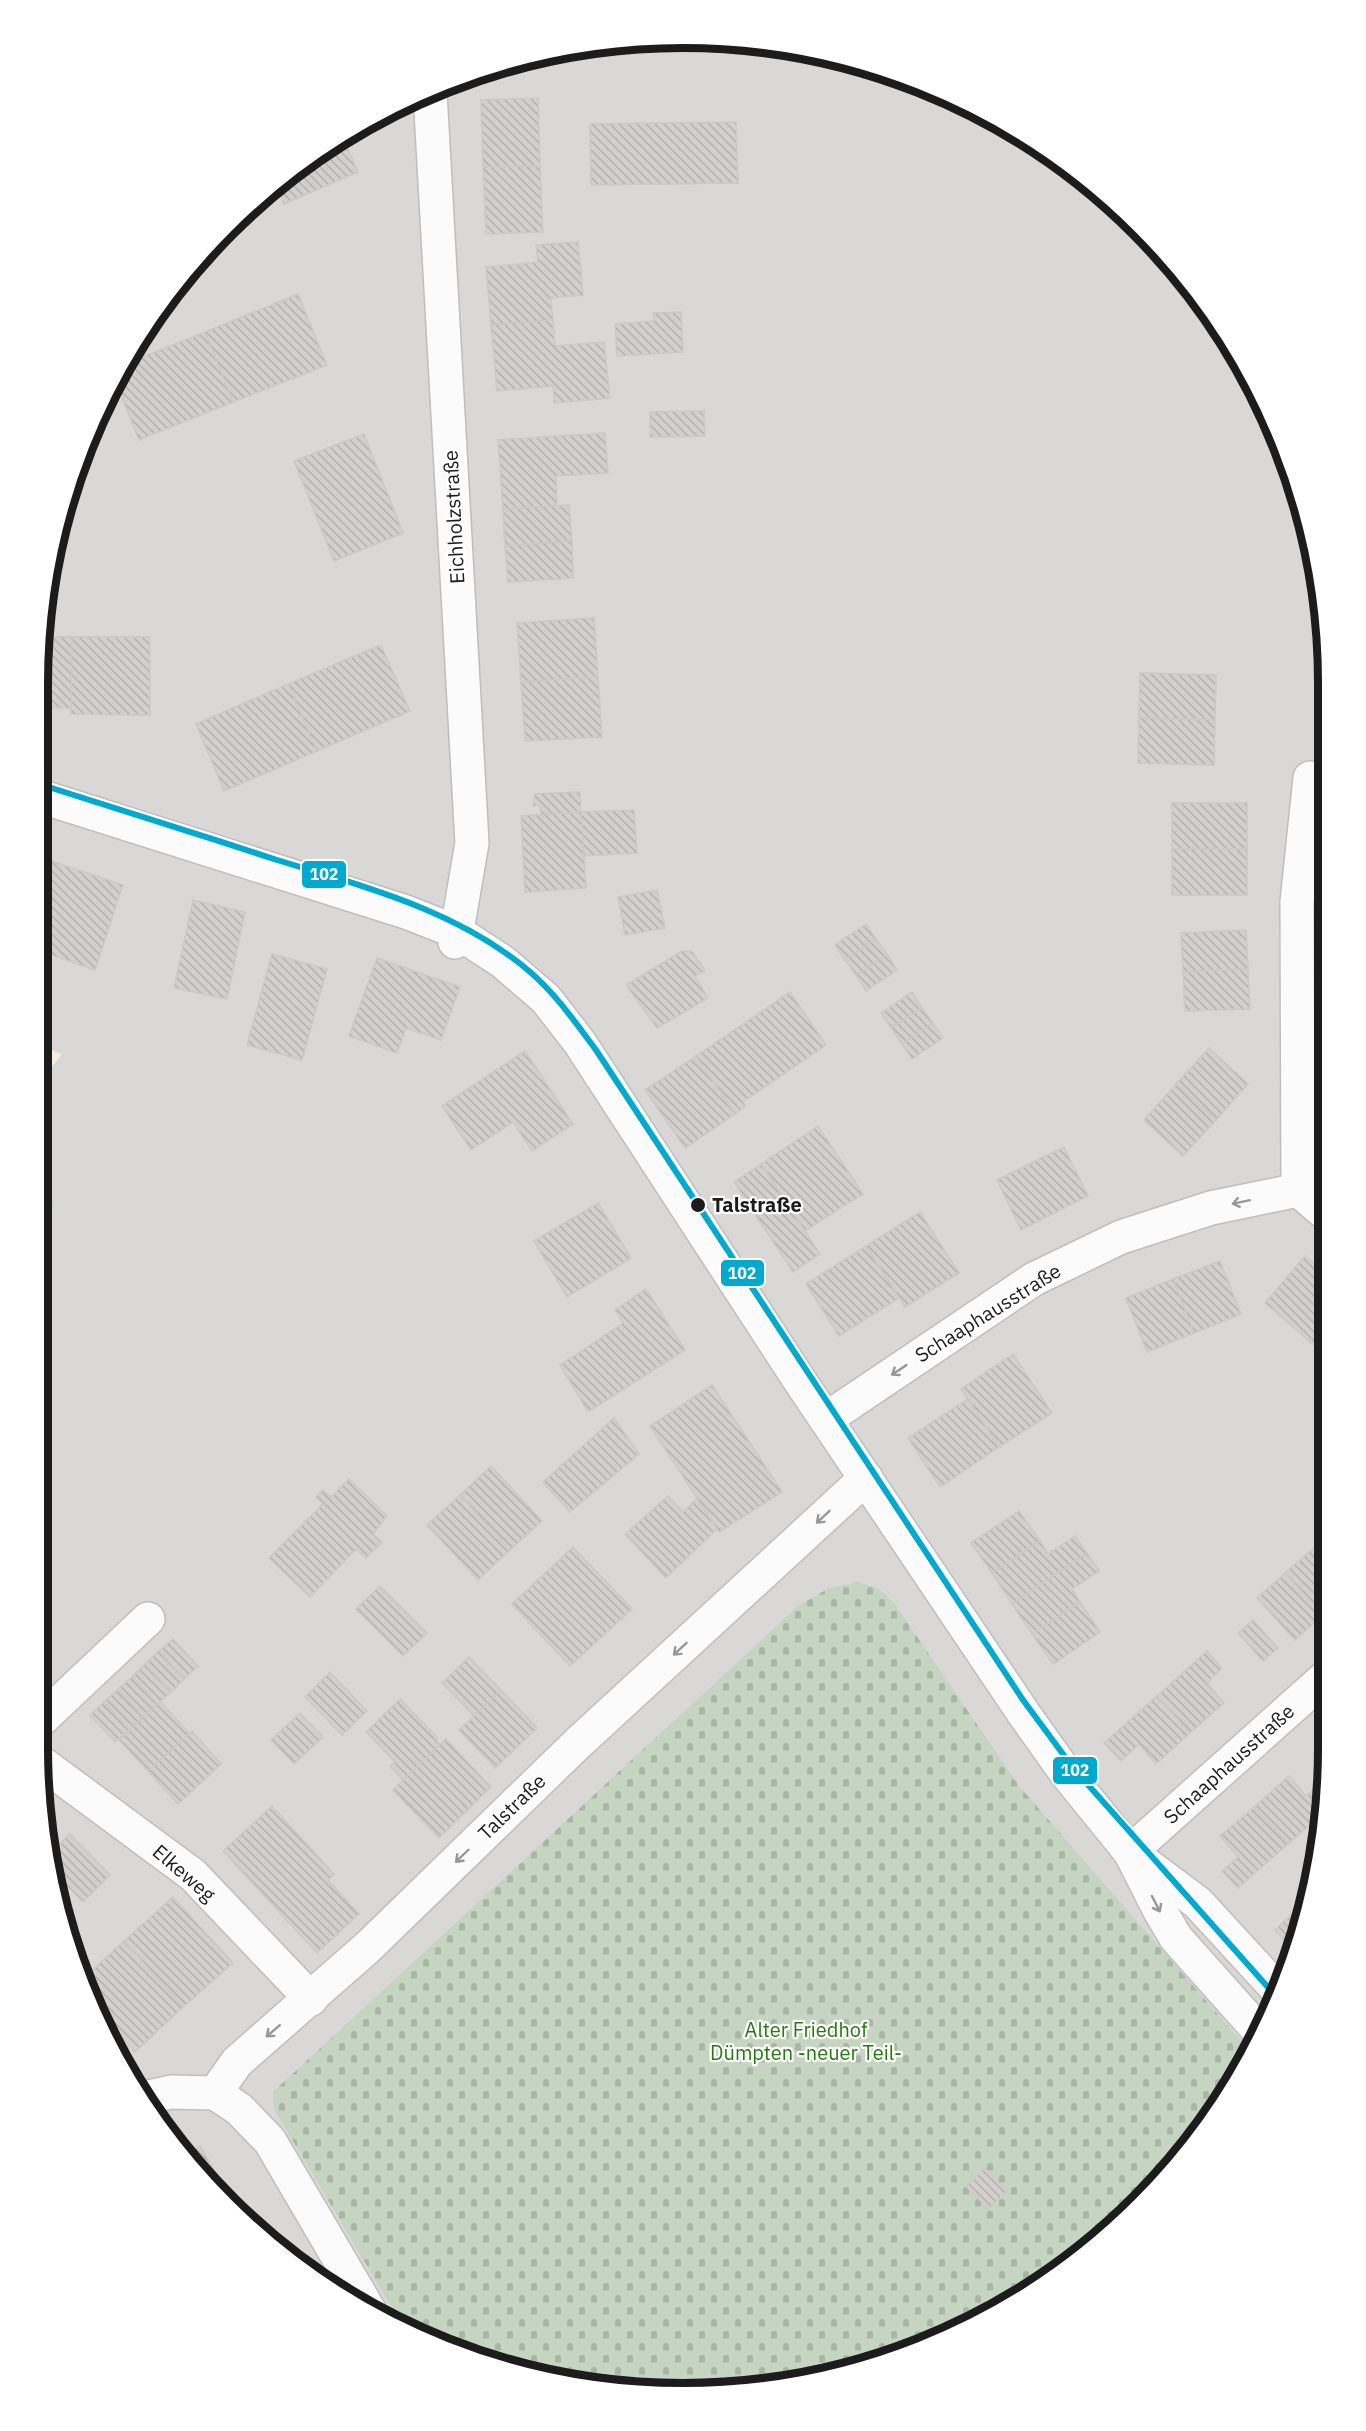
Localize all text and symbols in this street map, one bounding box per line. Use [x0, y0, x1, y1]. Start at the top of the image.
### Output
street label: Eichholzstraße [437, 450, 470, 584]
line badge: 102 [301, 860, 347, 889]
text: 102 [310, 864, 338, 884]
place label: Talstraße [712, 1191, 802, 1218]
marker: Talstraße [689, 1196, 707, 1214]
one-way arrow [1231, 1197, 1251, 1208]
street label: Schaaphausstraße [910, 1257, 1066, 1368]
line badge: 102 [720, 1259, 765, 1287]
text: 102 [728, 1263, 756, 1283]
one-way arrow [891, 1364, 908, 1376]
one-way arrow [816, 1510, 831, 1525]
one-way arrow [673, 1642, 688, 1656]
street label: Schaaphausstraße [1157, 1698, 1300, 1830]
line badge: 102 [1052, 1756, 1098, 1785]
text: 102 [1061, 1760, 1089, 1780]
street label: Talstraße [472, 1768, 551, 1846]
street label: Elkeweg [147, 1838, 222, 1908]
one-way arrow [455, 1848, 470, 1862]
one-way arrow [1151, 1895, 1162, 1913]
park label: Alter Friedhof Dümpten -neuer Teil- [710, 2016, 902, 2066]
one-way arrow [266, 2024, 281, 2038]

